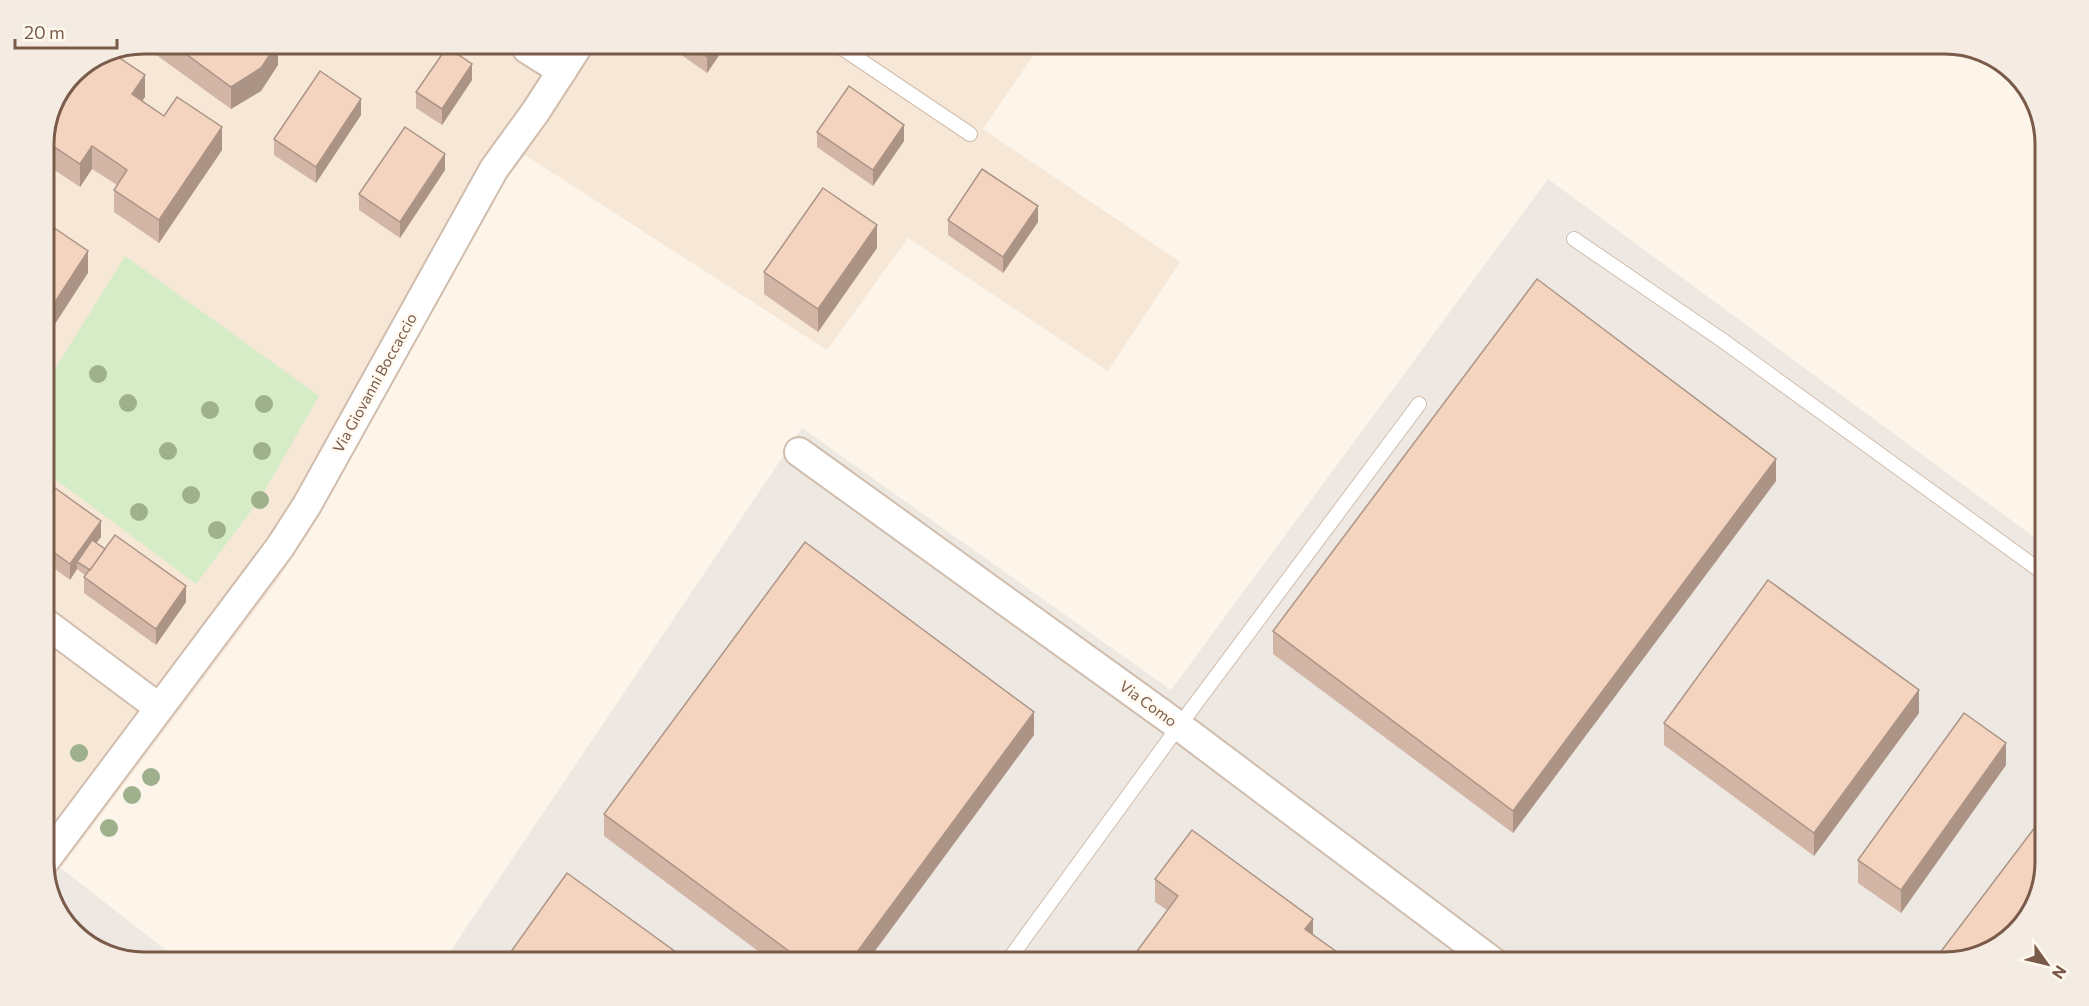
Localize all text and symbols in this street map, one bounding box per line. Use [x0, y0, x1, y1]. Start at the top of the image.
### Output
scale bar [15, 12, 117, 50]
text: 20 m [24, 21, 65, 43]
street label: Via Giovanni Boccaccio [328, 310, 420, 455]
street label: Via Como [1117, 676, 1181, 730]
north arrow [2017, 934, 2077, 994]
text: N [2049, 962, 2071, 983]

